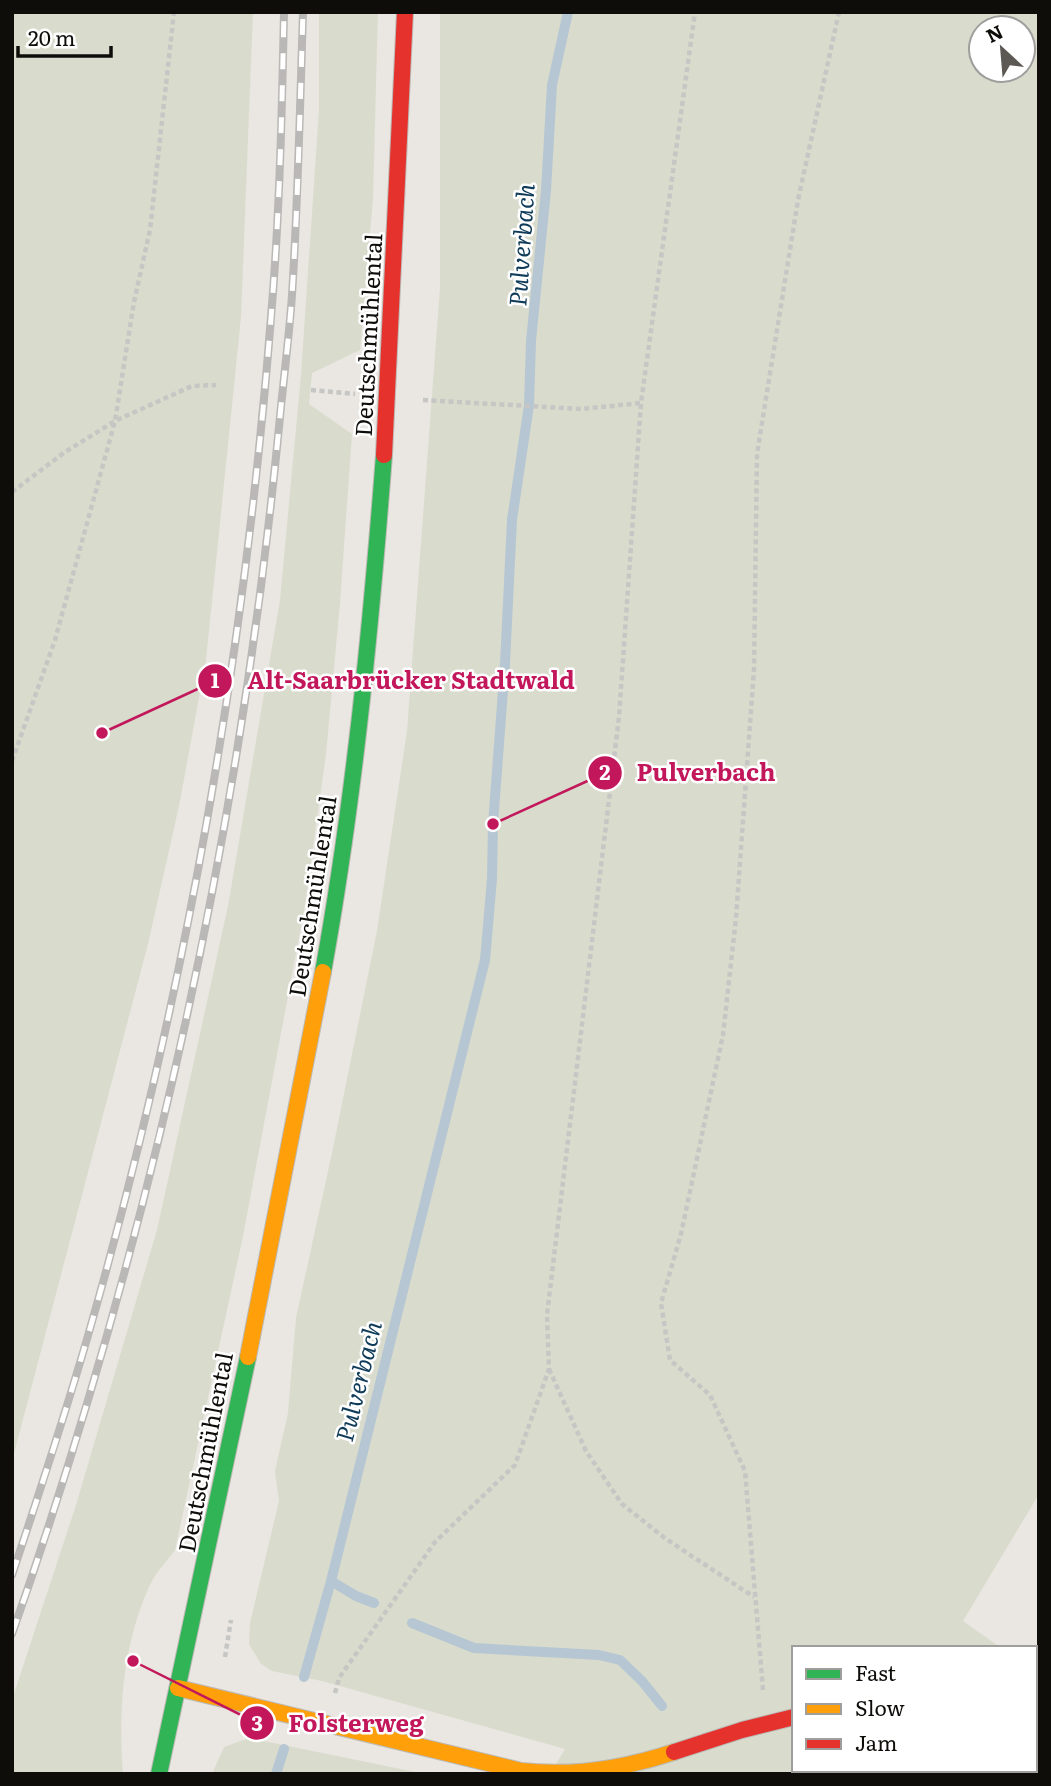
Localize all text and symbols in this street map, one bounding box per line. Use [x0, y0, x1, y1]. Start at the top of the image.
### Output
scale bar [18, 14, 110, 58]
north arrow [967, 14, 1037, 84]
text: N [981, 17, 1007, 49]
text: 20 m [28, 21, 75, 52]
water label: Pulverbach [498, 182, 542, 308]
street label: Deutschmühlental [345, 232, 389, 437]
callout: Alt-Saarbrücker Stadtwald [198, 658, 588, 703]
text: Alt-Saarbrücker Stadtwald [247, 661, 575, 696]
text: 1 [211, 663, 220, 694]
callout: Pulverbach [588, 750, 790, 795]
text: Pulverbach [636, 753, 776, 788]
text: 2 [599, 755, 611, 786]
street label: Deutschmühlental [278, 793, 344, 999]
water label: Pulverbach [325, 1317, 389, 1445]
street label: Deutschmühlental [168, 1349, 240, 1555]
legend [792, 1646, 1037, 1772]
text: Fast [855, 1656, 896, 1687]
text: Slow [855, 1691, 905, 1722]
callout: Folsterweg [239, 1701, 438, 1746]
text: Folsterweg [288, 1704, 424, 1739]
text: 3 [251, 1706, 263, 1737]
text: Jam [855, 1726, 897, 1757]

